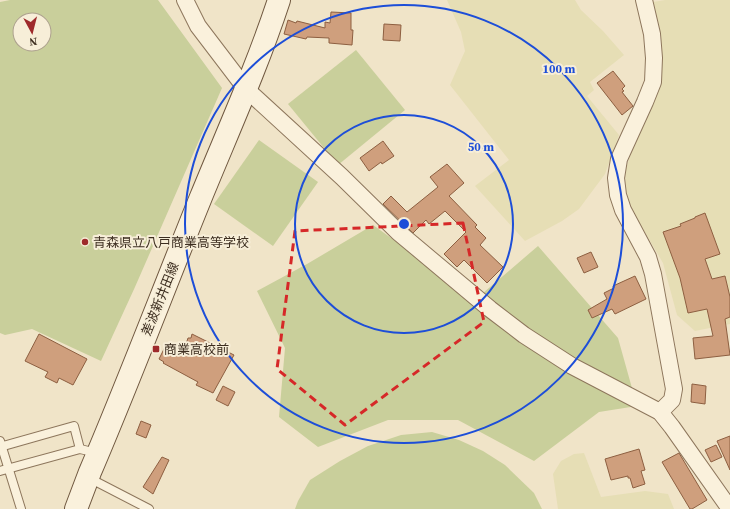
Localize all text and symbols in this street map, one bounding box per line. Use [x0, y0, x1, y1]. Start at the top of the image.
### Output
north arrow [12, 12, 52, 52]
text: N [28, 33, 38, 49]
text: 100 m [543, 61, 576, 77]
text: 50 m [468, 139, 494, 155]
centre of rings [397, 217, 411, 231]
place label: 青森県立八戸商業高等学校 [93, 234, 249, 251]
marker: 青森県立八戸商業高等学校 [80, 237, 90, 247]
street label: 差波新井田線 [138, 260, 182, 338]
place label: 商業高校前 [164, 341, 229, 358]
marker: 商業高校前 [151, 344, 161, 354]

